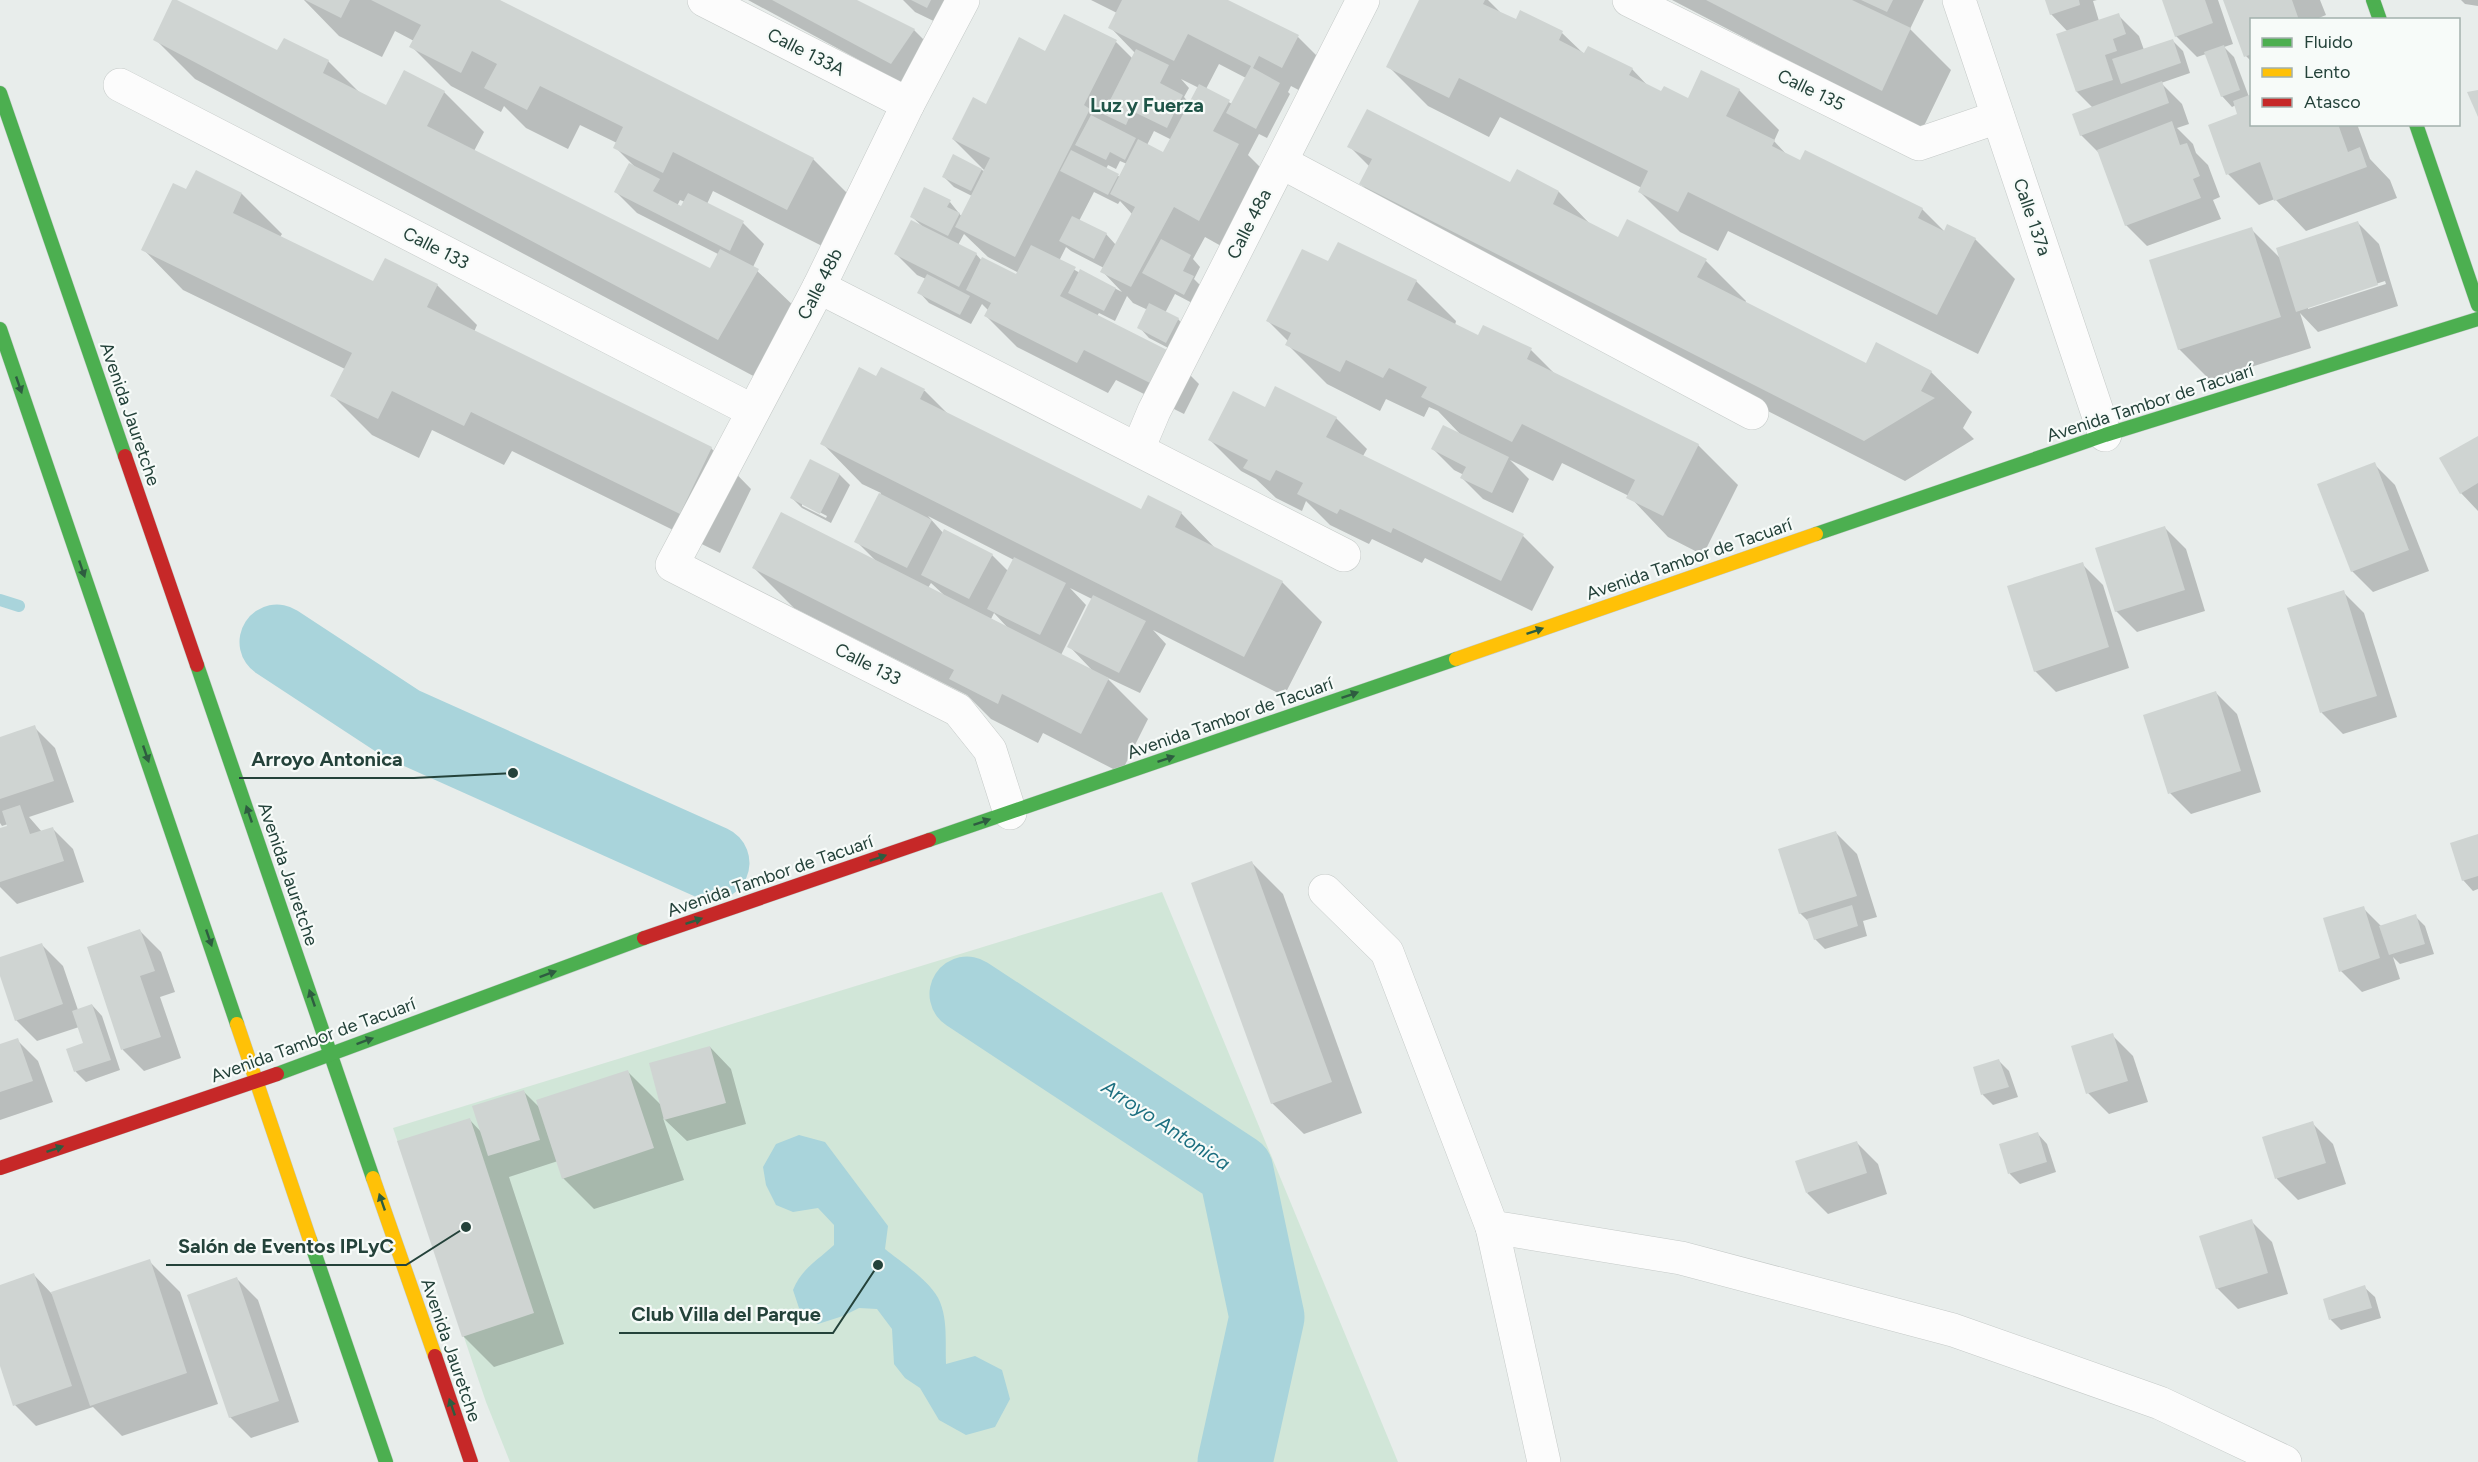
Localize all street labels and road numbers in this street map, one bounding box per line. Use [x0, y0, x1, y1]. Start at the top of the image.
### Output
street label: Calle 133A [764, 23, 848, 81]
street label: Calle 135 [1774, 64, 1848, 116]
street label: Calle 137a [2009, 175, 2055, 259]
street label: Calle 48a [1222, 185, 1276, 263]
street label: Calle 133 [399, 222, 473, 274]
street label: Calle 48b [793, 245, 847, 323]
street label: Avenida Jauretche [95, 339, 165, 489]
street label: Avenida Tambor de Tacuarí [2044, 359, 2257, 447]
street label: Avenida Tambor de Tacuarí [1583, 513, 1796, 605]
street label: Calle 133 [831, 638, 905, 690]
street label: Avenida Tambor de Tacuarí [1124, 672, 1337, 764]
street label: Avenida Jauretche [253, 799, 323, 949]
street label: Avenida Tambor de Tacuarí [664, 830, 877, 922]
street label: Avenida Tambor de Tacuarí [208, 992, 419, 1087]
street label: Avenida Jauretche [416, 1275, 486, 1425]

